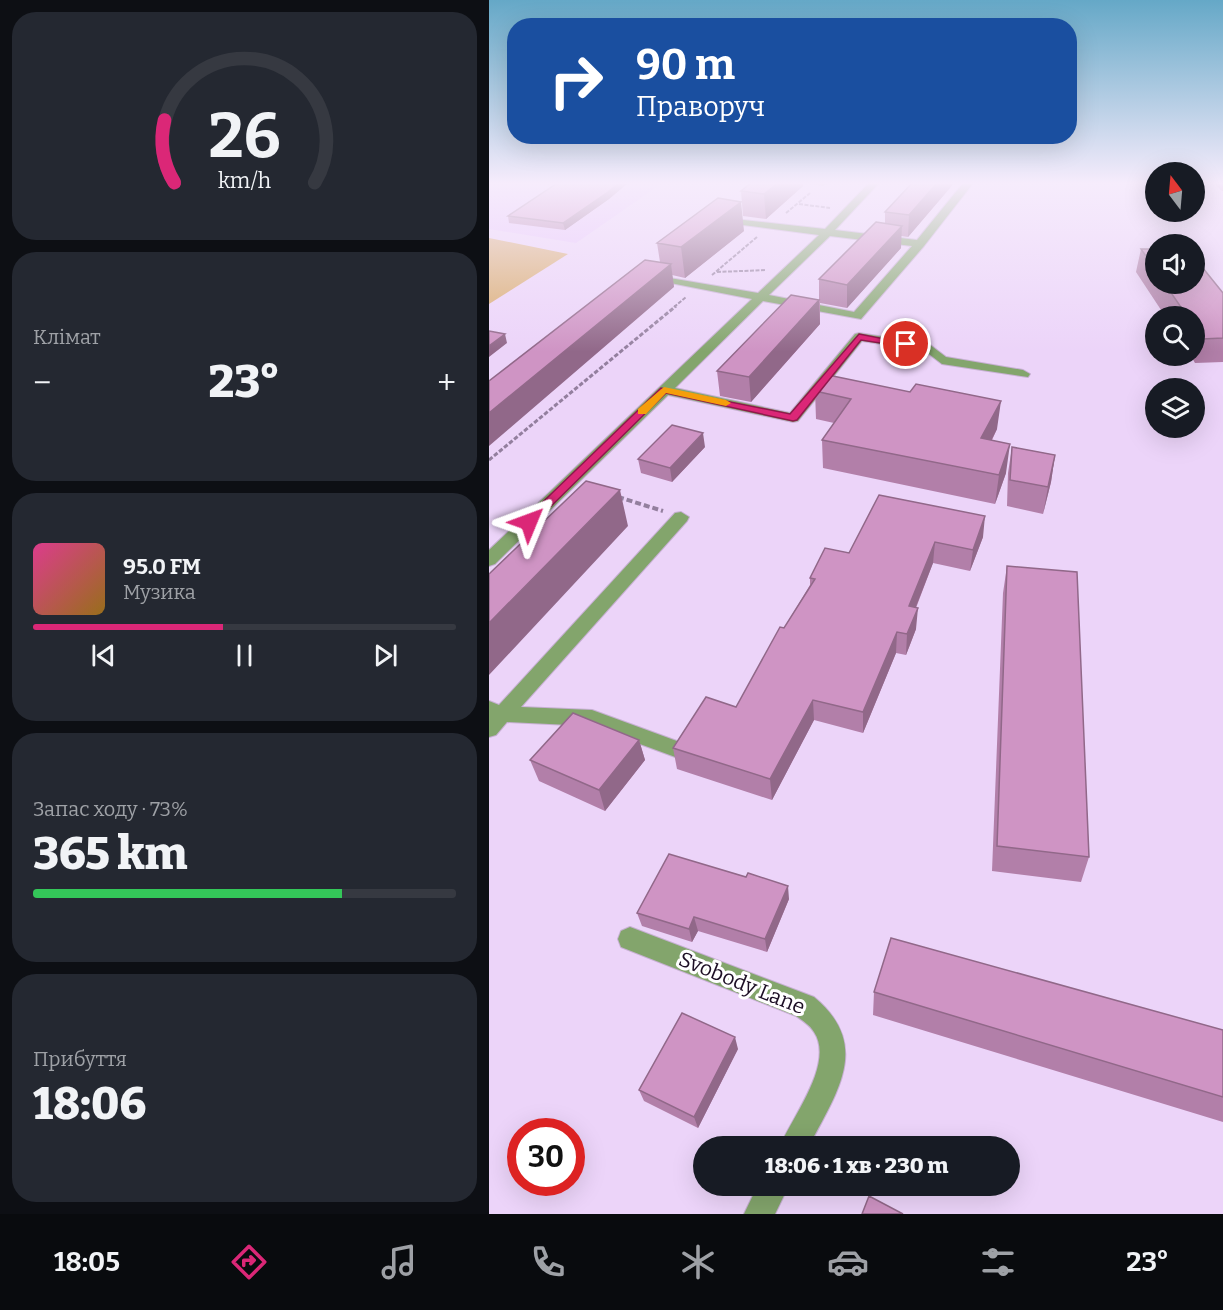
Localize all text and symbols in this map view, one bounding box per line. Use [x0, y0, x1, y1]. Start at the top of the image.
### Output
text: 90 m [636, 40, 735, 90]
icon: right [537, 42, 615, 120]
text: Праворуч [636, 91, 765, 123]
text: 26 [208, 99, 280, 174]
north arrow [1145, 162, 1205, 222]
map controls [1145, 162, 1205, 438]
text: km/h [218, 169, 271, 195]
button: sound [1145, 234, 1205, 294]
button: search [1145, 306, 1205, 366]
pin [880, 318, 931, 369]
text: Клімат [33, 325, 101, 349]
icon: arrive [889, 327, 922, 360]
text: 23° [208, 355, 280, 409]
text: − [33, 363, 51, 403]
text: + [437, 363, 456, 403]
button: layers [1145, 378, 1205, 438]
position arrow [497, 490, 561, 554]
text: 95.0 FM [123, 553, 201, 580]
text: Музика [123, 580, 196, 604]
icon: previous [87, 639, 120, 672]
icon: pause [228, 639, 261, 672]
icon: next [369, 639, 402, 672]
text: Запас ходу · 73% [33, 797, 188, 821]
text: 365 km [33, 827, 187, 881]
street label: Svobody Lane [675, 946, 809, 1020]
text: Прибуття [33, 1047, 127, 1071]
text: 18:06 [33, 1077, 146, 1131]
speed limit sign: 30 [507, 1118, 585, 1196]
text: 18:06 · 1 хв · 230 m [765, 1152, 948, 1179]
icon: directions [228, 1241, 270, 1283]
icon: music [378, 1241, 420, 1283]
icon: phone [527, 1241, 569, 1283]
icon: climate [677, 1241, 719, 1283]
icon: car [827, 1241, 869, 1283]
icon: filters [977, 1241, 1019, 1283]
text: 18:05 [54, 1246, 120, 1278]
text: 23° [1126, 1246, 1169, 1278]

